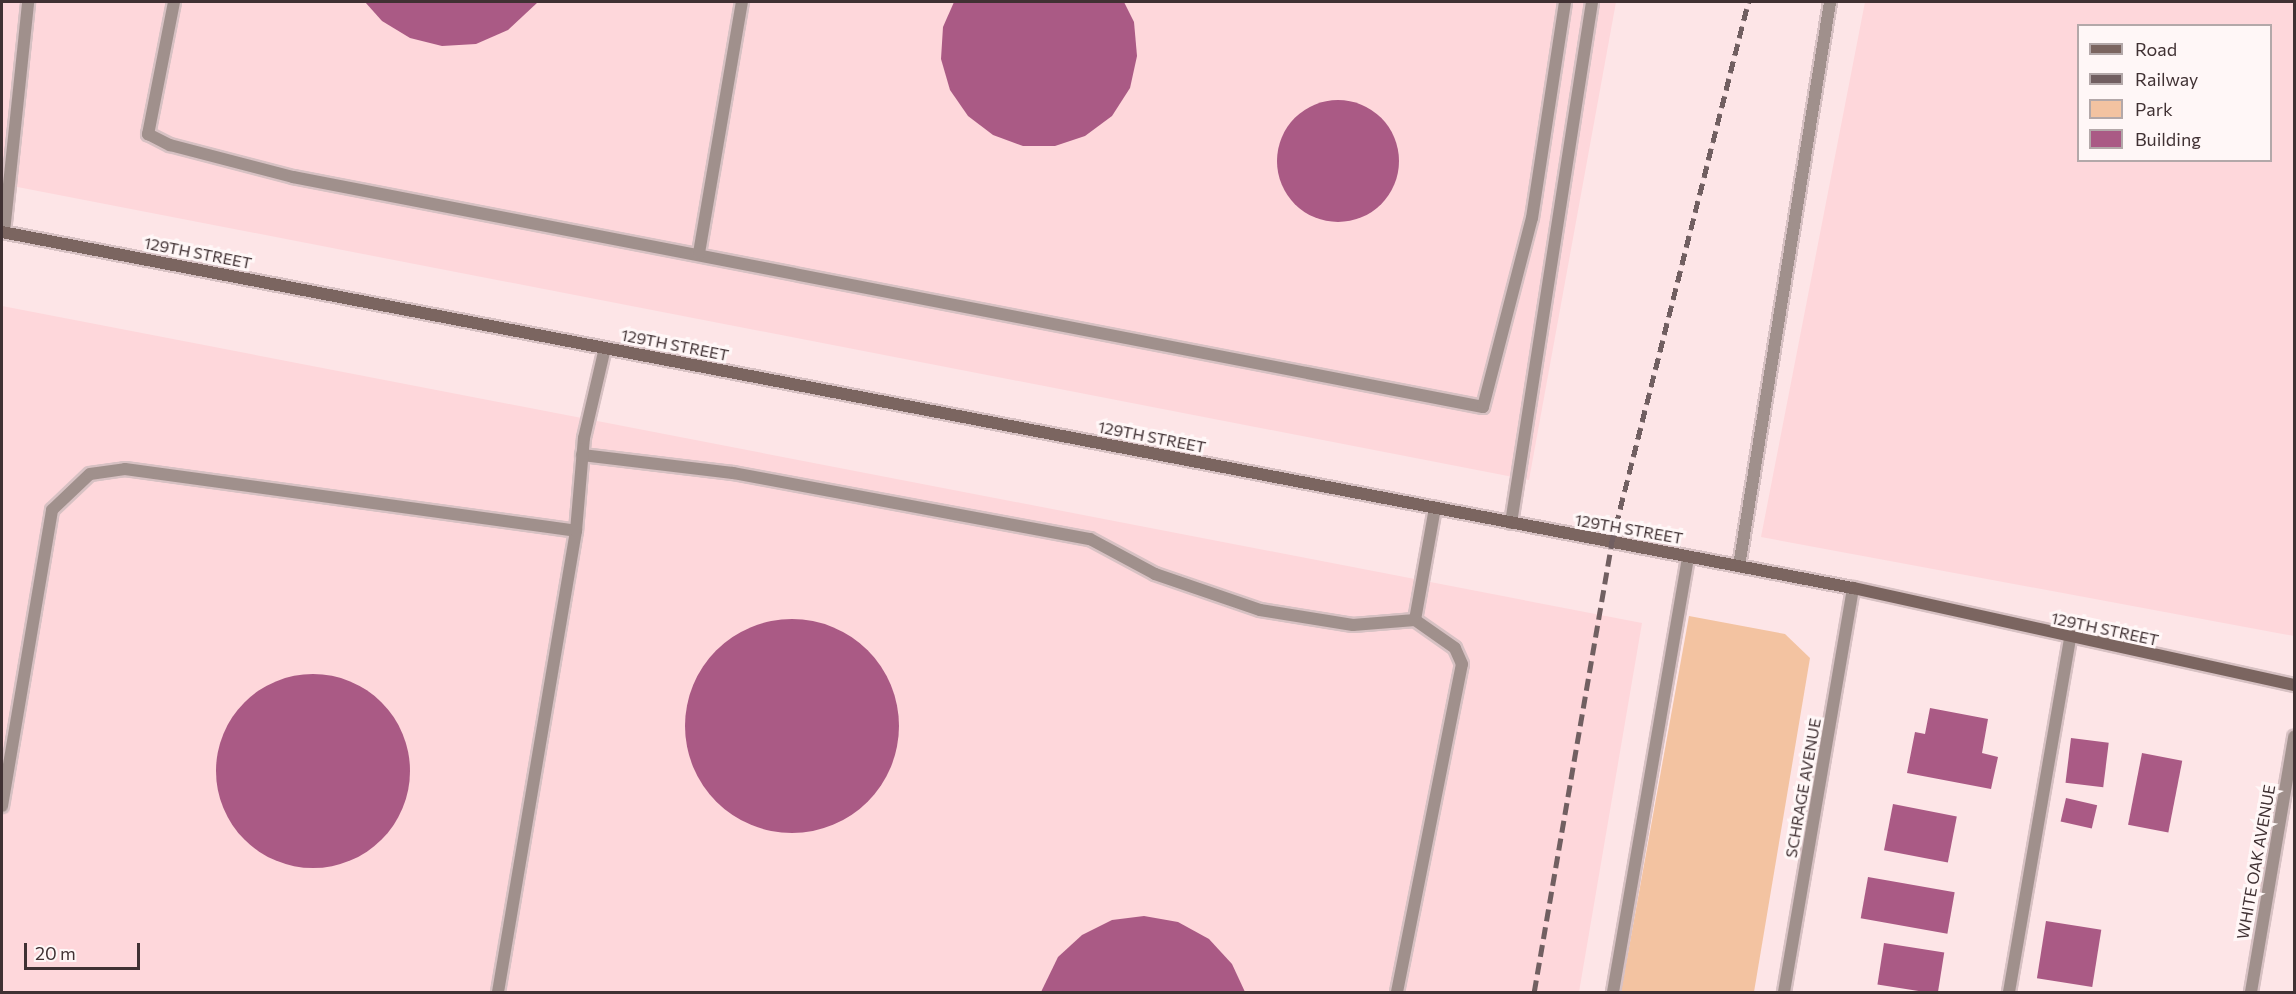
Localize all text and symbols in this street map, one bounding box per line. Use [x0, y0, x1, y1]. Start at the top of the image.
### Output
legend [2077, 24, 2272, 162]
text: Road [2135, 38, 2177, 60]
text: Railway [2135, 68, 2198, 90]
text: Park [2135, 98, 2173, 120]
text: Building [2135, 128, 2201, 150]
street label: 129TH STREET [142, 233, 254, 273]
street label: 129TH STREET [619, 325, 731, 365]
street label: 129TH STREET [1096, 417, 1208, 457]
street label: 129TH STREET [1573, 510, 1685, 548]
street label: 129TH STREET [2049, 608, 2161, 650]
street label: SCHRAGE AVENUE [1781, 717, 1825, 859]
street label: WHITE OAK AVENUE [2233, 783, 2279, 941]
scale bar [27, 931, 142, 969]
text: 20 m [35, 942, 76, 964]

